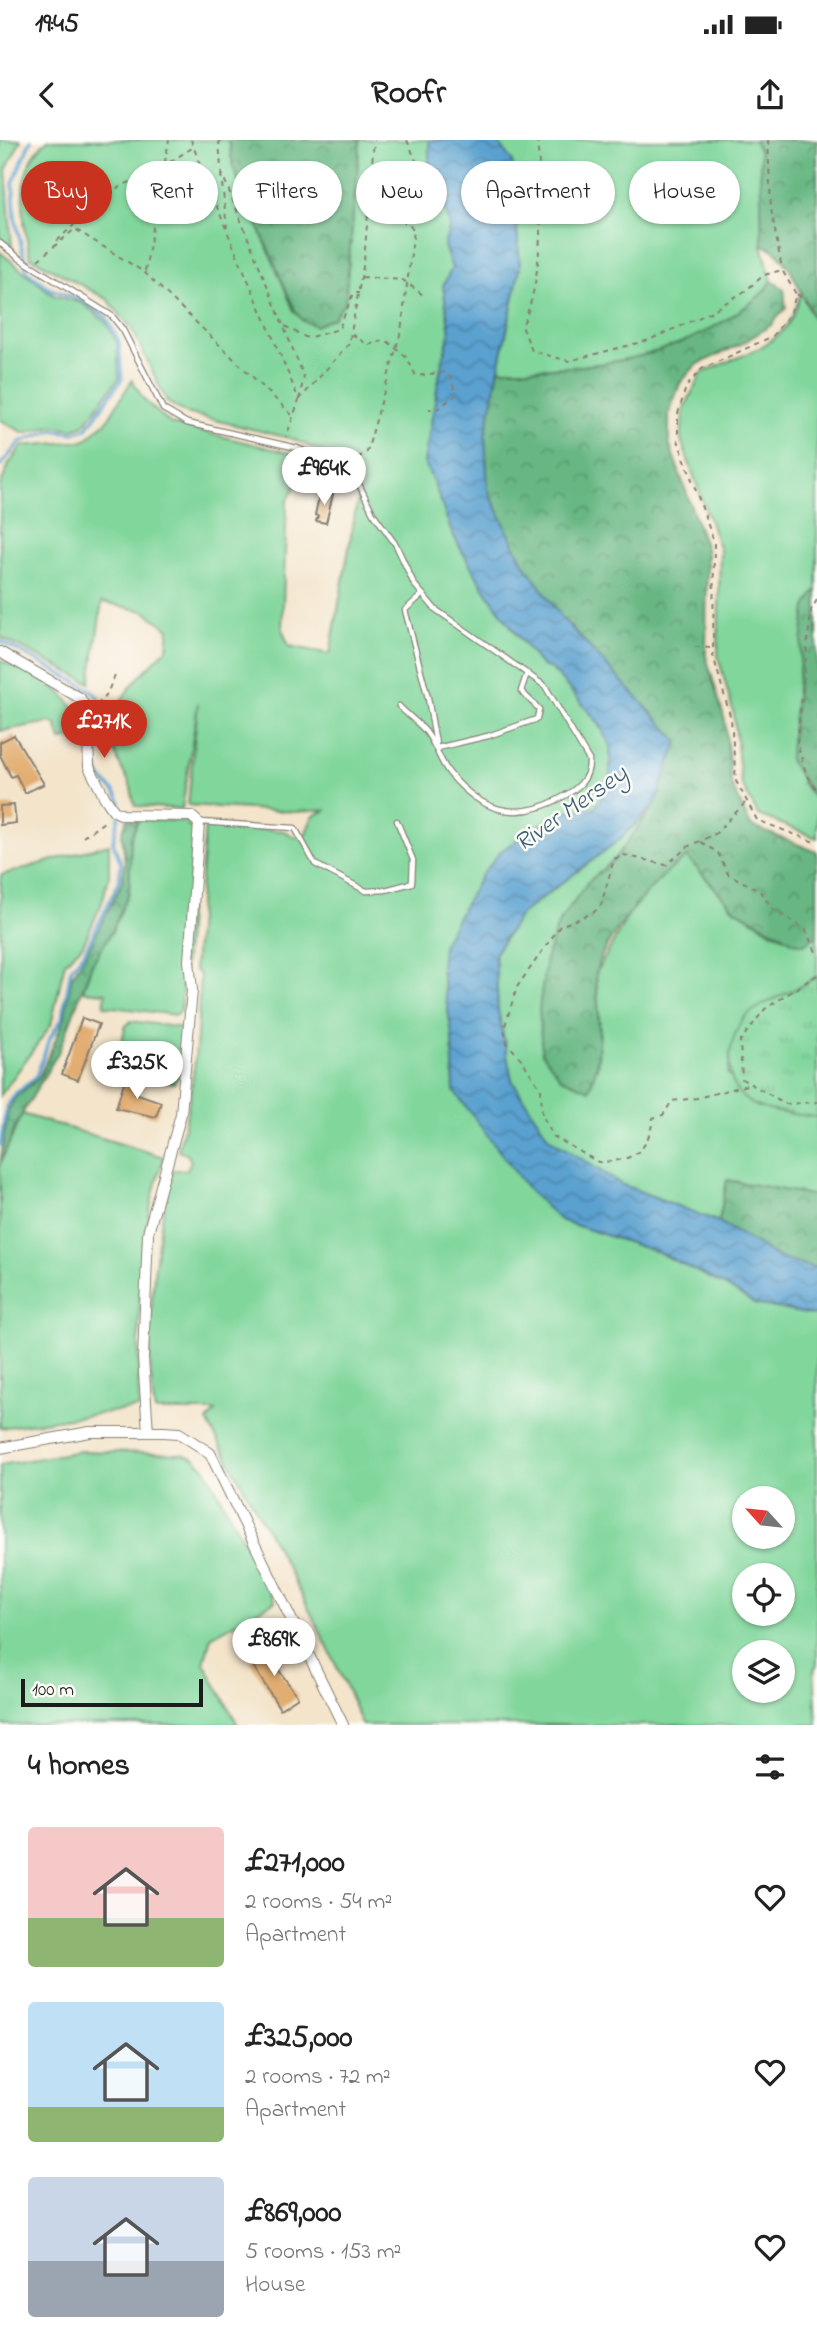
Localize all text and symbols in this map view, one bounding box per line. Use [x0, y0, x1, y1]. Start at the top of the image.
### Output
text: 19:45 [35, 6, 79, 44]
text: Roofr [371, 71, 446, 118]
icon: back [28, 76, 66, 114]
icon: share [751, 76, 789, 114]
chip: Buy [21, 161, 112, 224]
chip: Rent [126, 161, 218, 224]
chip: Filters [232, 161, 342, 224]
chip: New [356, 161, 447, 224]
chip: Apartment [461, 161, 615, 224]
chip: House [629, 161, 740, 224]
pin: £964K [275, 448, 373, 507]
text: £964K [298, 453, 350, 486]
pin: £271K [55, 700, 153, 760]
text: £271K [77, 706, 131, 739]
water label: River Mersey [507, 756, 637, 863]
pin: £325K [88, 1042, 186, 1101]
text: £325K [107, 1047, 167, 1080]
north arrow [732, 1486, 794, 1549]
map controls [732, 1486, 795, 1703]
button: locate [732, 1563, 795, 1626]
pin: £869K [225, 1618, 323, 1678]
text: £869K [248, 1624, 300, 1657]
button: layers [732, 1640, 795, 1703]
scale bar [21, 1676, 203, 1708]
text: 100 m [32, 1677, 74, 1704]
text: 4 homes [28, 1745, 130, 1789]
icon: filters [751, 1748, 789, 1786]
text: £271,000 [245, 1842, 345, 1886]
icon: home [84, 1855, 168, 1939]
icon: heart [751, 1878, 789, 1916]
text: 2 rooms · 54 m² [245, 1886, 392, 1919]
text: Apartment [245, 1919, 346, 1952]
text: £325,000 [245, 2017, 352, 2061]
icon: home [84, 2030, 168, 2114]
icon: heart [751, 2053, 789, 2091]
text: 2 rooms · 72 m² [245, 2061, 391, 2094]
text: Apartment [245, 2094, 346, 2127]
text: £869,000 [245, 2192, 341, 2236]
icon: home [84, 2205, 168, 2289]
icon: heart [751, 2228, 789, 2266]
text: 5 rooms · 153 m² [245, 2236, 401, 2269]
text: House [245, 2269, 305, 2302]

